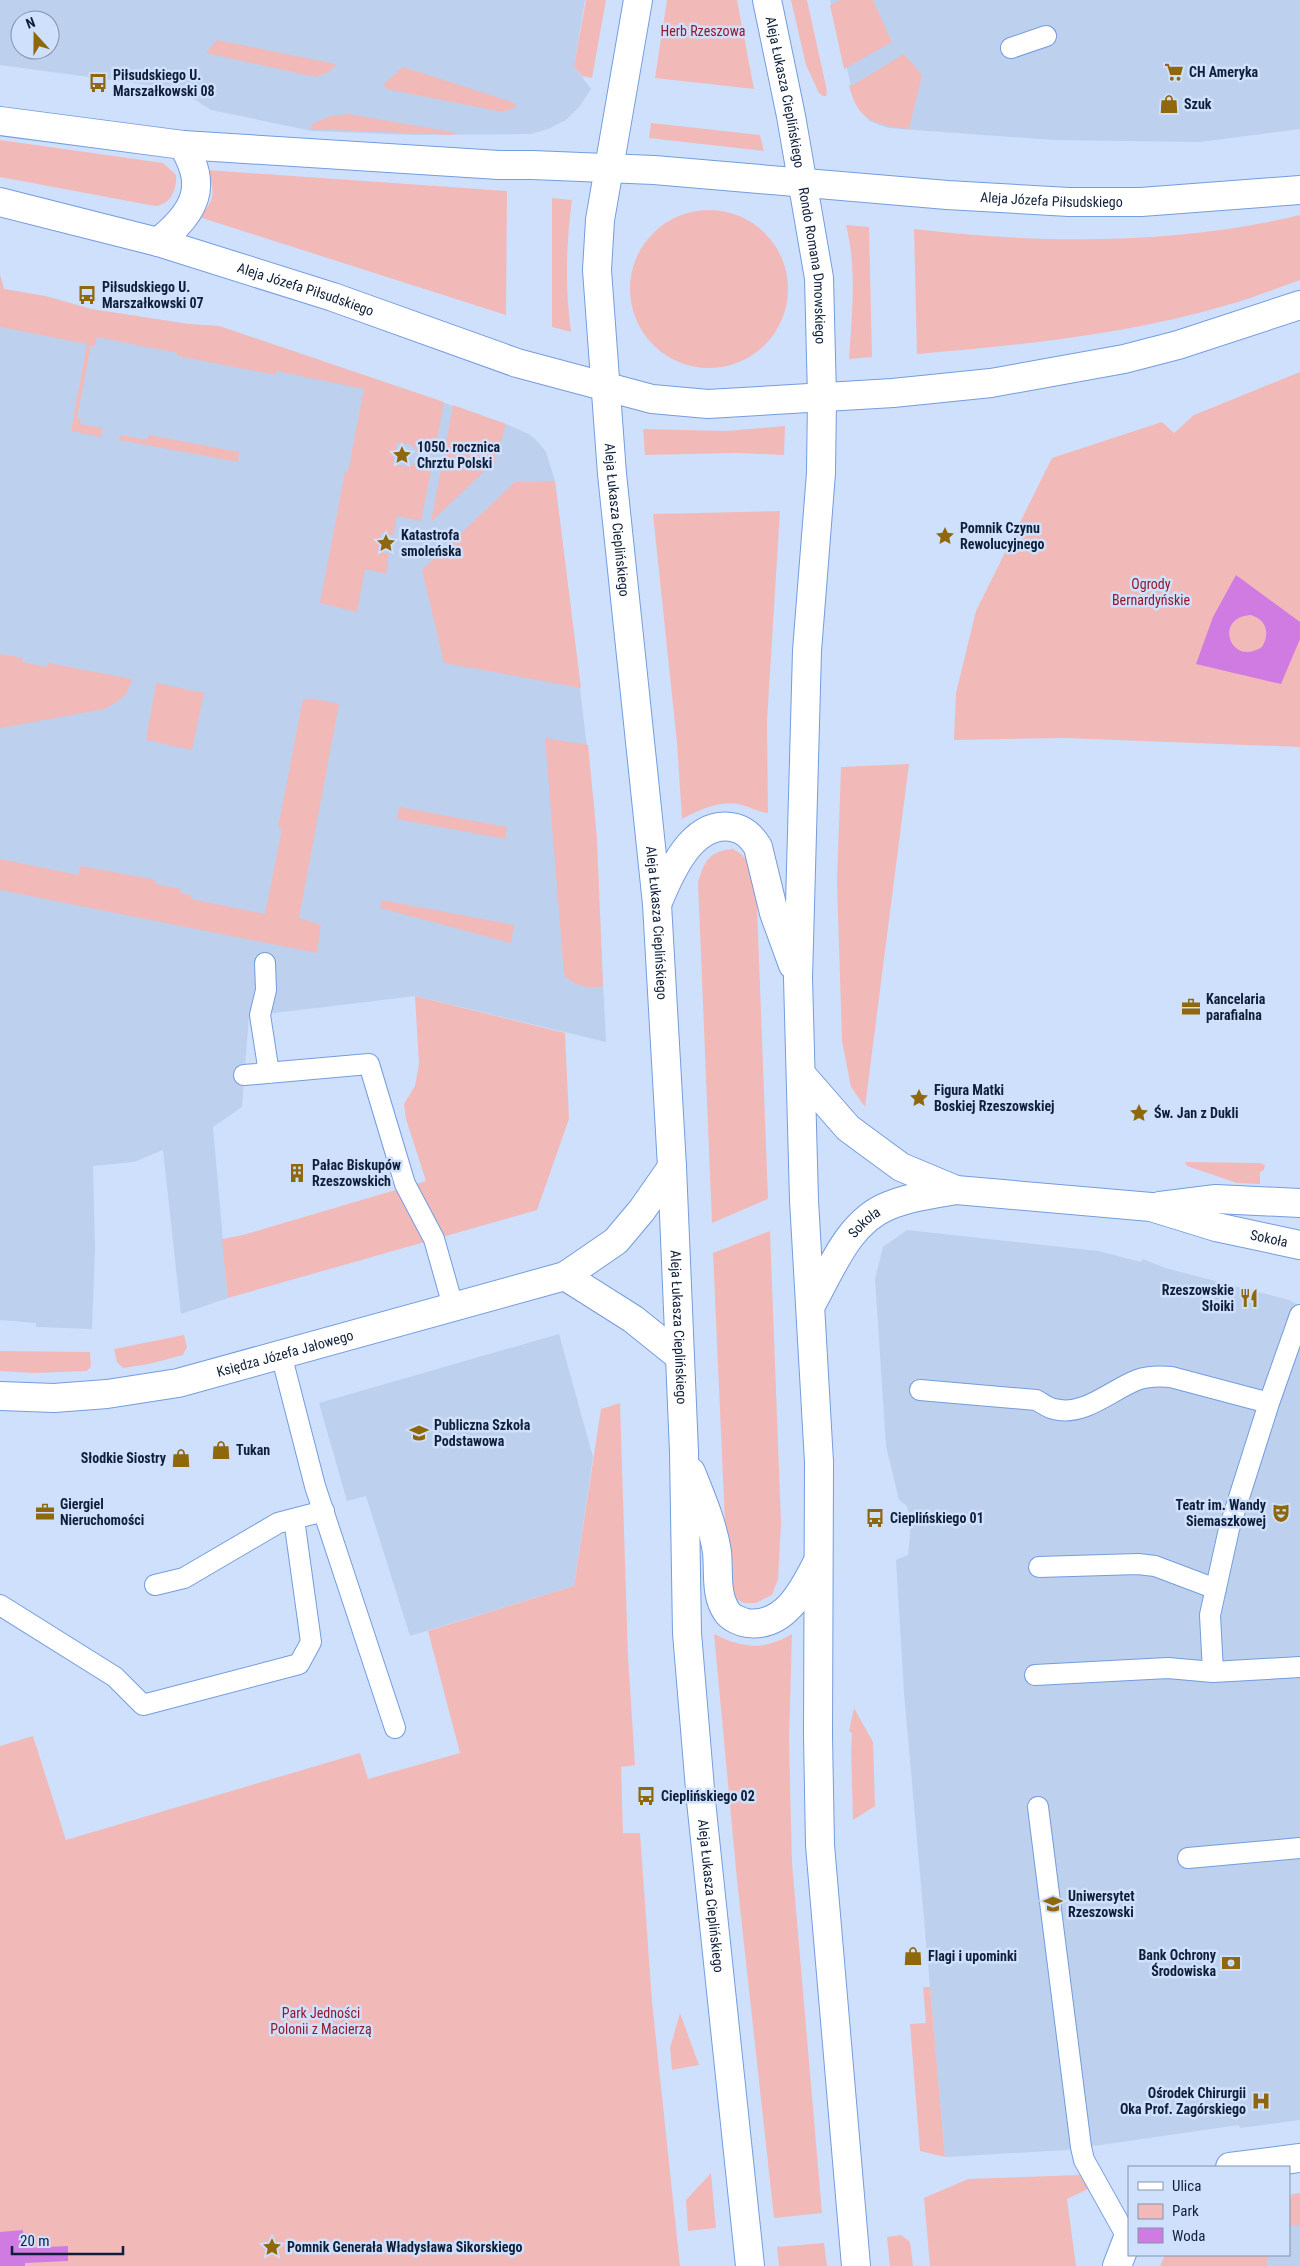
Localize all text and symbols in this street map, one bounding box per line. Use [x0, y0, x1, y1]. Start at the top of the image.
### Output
north arrow [10, 10, 60, 60]
text: N [23, 14, 37, 32]
street label: Aleja Łukasza Cieplińskiego [763, 15, 808, 169]
park label: Herb Rzeszowa [661, 23, 745, 39]
supermarket icon: CH Ameryka [1163, 61, 1185, 83]
place label: CH Ameryka [1189, 64, 1259, 80]
place label: Piłsudskiego U. Marszałkowski 08 [113, 67, 215, 99]
bus stop icon: Piłsudskiego U. Marszałkowski 08 [87, 72, 109, 94]
shop icon: Szuk [1158, 93, 1180, 115]
place label: Szuk [1184, 96, 1212, 112]
street label: Rondo Romana Dmowskiego [795, 186, 829, 344]
street label: Aleja Józefa Piłsudskiego [980, 189, 1123, 210]
street label: Aleja Józefa Piłsudskiego [235, 259, 376, 319]
place label: Piłsudskiego U. Marszałkowski 07 [102, 279, 204, 311]
bus stop icon: Piłsudskiego U. Marszałkowski 07 [76, 284, 98, 306]
place label: 1050. rocznica Chrztu Polski [417, 439, 501, 471]
street label: Aleja Łukasza Cieplińskiego [602, 443, 633, 597]
place icon: 1050. rocznica Chrztu Polski [391, 444, 413, 466]
place label: Pomnik Czynu Rewolucyjnego [960, 520, 1044, 552]
place icon: Pomnik Czynu Rewolucyjnego [934, 525, 956, 547]
place label: Katastrofa smoleńska [401, 527, 462, 559]
place icon: Katastrofa smoleńska [375, 532, 397, 554]
park label: Ogrody Bernardyńskie [1112, 576, 1190, 608]
street label: Aleja Łukasza Cieplińskiego [643, 845, 670, 1000]
place label: Kancelaria parafialna [1206, 991, 1266, 1023]
office icon: Kancelaria parafialna [1180, 996, 1202, 1018]
place label: Figura Matki Boskiej Rzeszowskiej [934, 1082, 1055, 1114]
place icon: Figura Matki Boskiej Rzeszowskiej [908, 1087, 930, 1109]
place icon: Św. Jan z Dukli [1128, 1102, 1150, 1124]
place label: Św. Jan z Dukli [1154, 1104, 1239, 1121]
place label: Pałac Biskupów Rzeszowskich [312, 1157, 401, 1189]
building icon: Pałac Biskupów Rzeszowskich [286, 1162, 308, 1184]
street label: Sokoła [845, 1204, 883, 1241]
street label: Sokoła [1249, 1227, 1289, 1250]
street label: Aleja Łukasza Cieplińskiego [668, 1250, 690, 1405]
place label: Rzeszowskie Słoiki [1162, 1282, 1234, 1314]
restaurant icon: Rzeszowskie Słoiki [1238, 1287, 1260, 1309]
street label: Księdza Józefa Jałowego [215, 1327, 355, 1380]
place label: Publiczna Szkoła Podstawowa [434, 1417, 531, 1449]
school or university icon: Publiczna Szkoła Podstawowa [408, 1422, 430, 1444]
shop icon: Tukan [210, 1439, 232, 1461]
place label: Tukan [236, 1442, 270, 1458]
shop icon: Słodkie Siostry [170, 1447, 192, 1469]
place label: Słodkie Siostry [81, 1450, 167, 1466]
place label: Giergiel Nieruchomości [60, 1496, 144, 1528]
place label: Teatr im. Wandy Siemaszkowej [1175, 1497, 1267, 1529]
office icon: Giergiel Nieruchomości [34, 1501, 56, 1523]
theatre icon: Teatr im. Wandy Siemaszkowej [1270, 1502, 1292, 1524]
bus stop icon: Cieplińskiego 01 [864, 1507, 886, 1529]
place label: Cieplińskiego 01 [890, 1510, 984, 1526]
bus stop icon: Cieplińskiego 02 [635, 1785, 657, 1807]
place label: Cieplińskiego 02 [661, 1788, 755, 1804]
street label: Aleja Łukasza Cieplińskiego [695, 1818, 727, 1973]
place label: Uniwersytet Rzeszowski [1068, 1888, 1135, 1920]
school or university icon: Uniwersytet Rzeszowski [1042, 1893, 1064, 1915]
shop icon: Flagi i upominki [902, 1945, 924, 1967]
place label: Bank Ochrony Środowiska [1138, 1947, 1217, 1979]
place label: Flagi i upominki [928, 1948, 1017, 1964]
bank icon: Bank Ochrony Środowiska [1220, 1952, 1242, 1974]
park label: Park Jedności Polonii z Macierzą [270, 2005, 372, 2037]
place label: Ośrodek Chirurgii Oka Prof. Zagórskiego [1120, 2085, 1246, 2117]
hospital icon: Ośrodek Chirurgii Oka Prof. Zagórskiego [1250, 2090, 1272, 2112]
legend [1128, 2166, 1290, 2256]
text: Ulica [1172, 2177, 1201, 2195]
text: Park [1172, 2202, 1199, 2220]
scale bar [12, 2224, 124, 2256]
text: Woda [1172, 2227, 1205, 2245]
text: 20 m [20, 2232, 50, 2250]
place icon: Pomnik Generała Władysława Sikorskiego [261, 2236, 283, 2258]
place label: Pomnik Generała Władysława Sikorskiego [287, 2239, 522, 2255]

